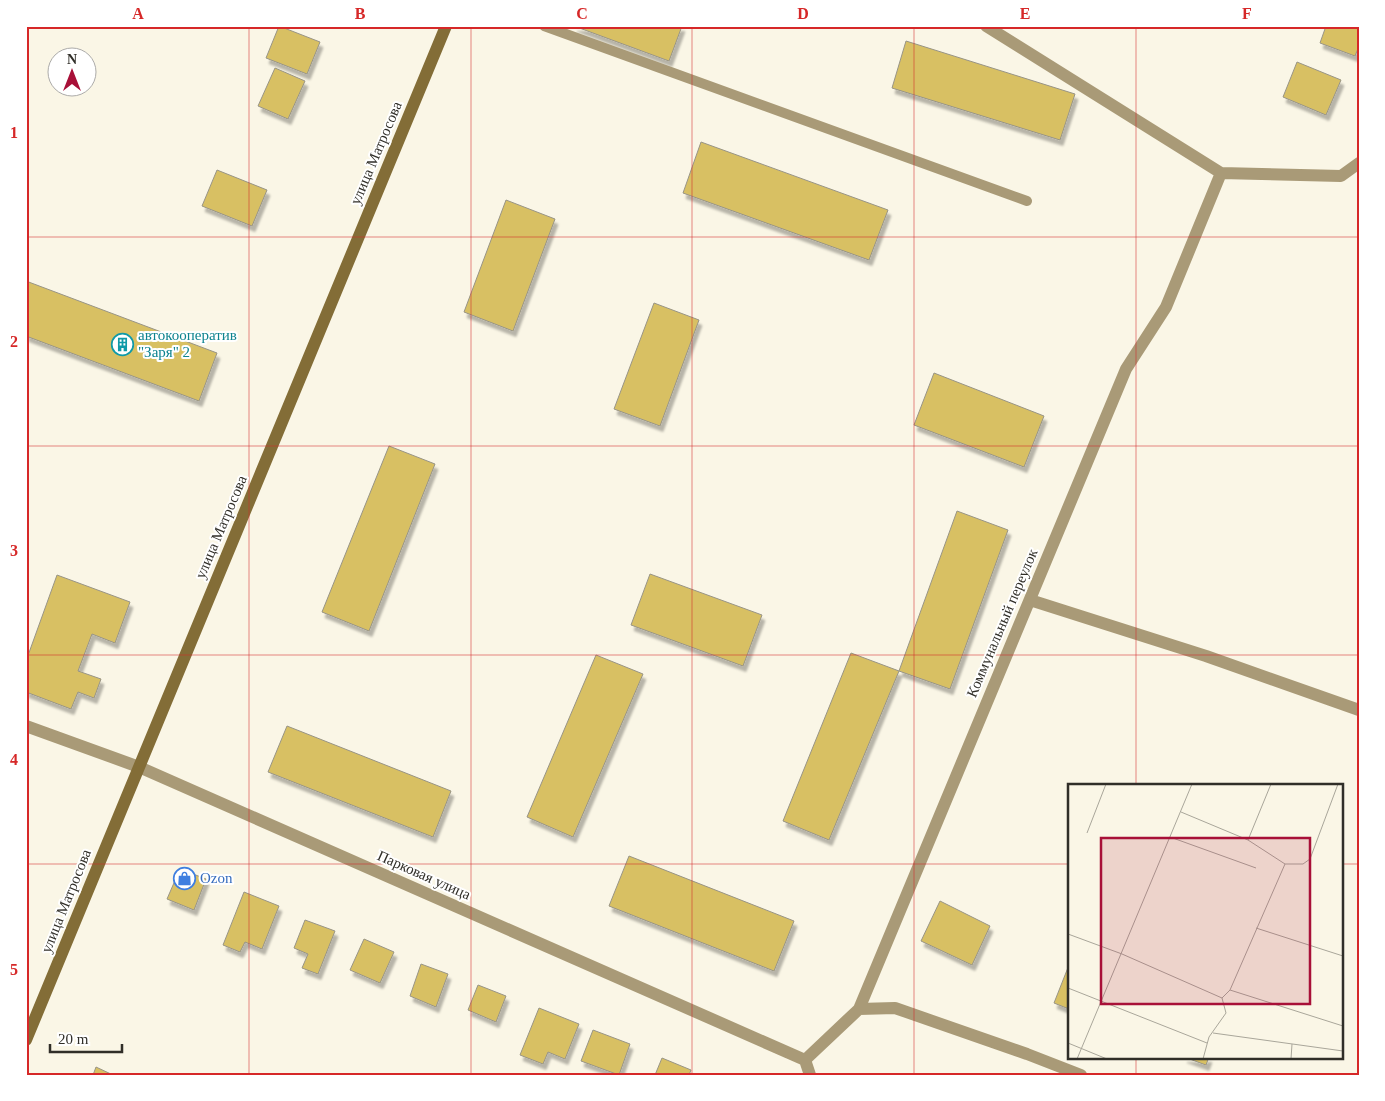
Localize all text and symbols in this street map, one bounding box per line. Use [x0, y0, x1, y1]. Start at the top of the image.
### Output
text: A [132, 5, 144, 22]
text: B [355, 5, 366, 22]
text: C [576, 5, 588, 22]
text: D [797, 5, 809, 22]
text: E [1020, 5, 1030, 22]
text: F [1242, 5, 1252, 22]
north arrow [48, 48, 98, 98]
text: N [67, 52, 77, 67]
street label: улица Матросова [347, 99, 405, 207]
text: 1 [10, 124, 18, 141]
place label: автокооператив "Заря" 2 [138, 327, 237, 360]
building icon: автокооператив "Заря" 2 [110, 332, 134, 356]
text: 2 [10, 333, 18, 350]
street label: улица Матросова [192, 473, 250, 581]
text: 3 [10, 542, 18, 559]
street label: Коммунальный переулок [963, 546, 1041, 700]
text: 4 [10, 751, 18, 768]
inset map [1068, 784, 1342, 1058]
street label: улица Матросова [38, 847, 94, 955]
street label: Парковая улица [375, 847, 473, 903]
shop icon: Ozon [172, 866, 196, 890]
place label: Ozon [200, 870, 233, 886]
text: 5 [10, 961, 18, 978]
scale bar [50, 1021, 122, 1053]
text: 20 m [58, 1031, 89, 1047]

